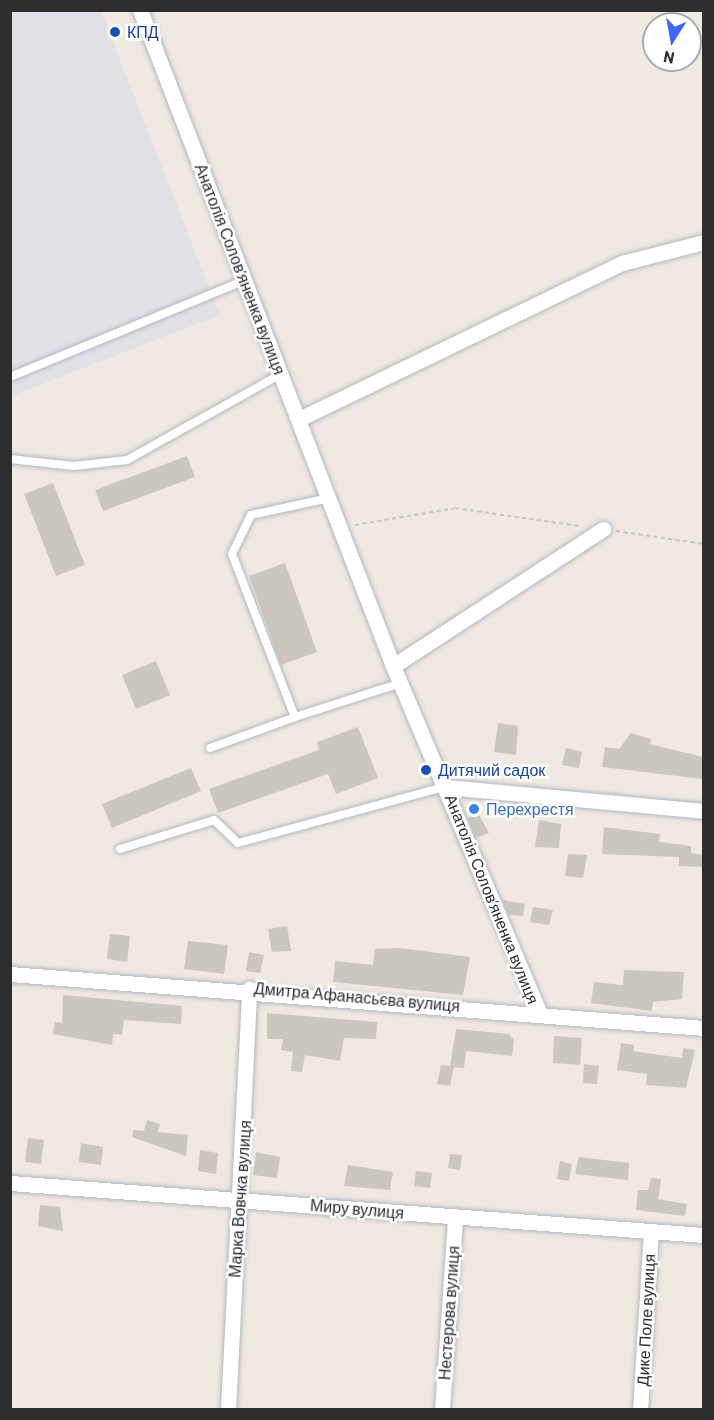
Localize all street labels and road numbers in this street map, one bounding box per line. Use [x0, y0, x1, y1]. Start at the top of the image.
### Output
street label: Анатолія Солов’яненка вулиця [191, 161, 289, 377]
street label: Анатолія Солов’яненка вулиця [441, 791, 543, 1007]
street label: Дмитра Афанасьєва вулиця [253, 978, 461, 1016]
street label: Марка Вовчка вулиця [225, 1120, 255, 1278]
street label: Миру вулиця [309, 1195, 405, 1223]
street label: Нестерова вулиця [435, 1245, 463, 1381]
street label: Дике Поле вулиця [633, 1253, 659, 1387]

